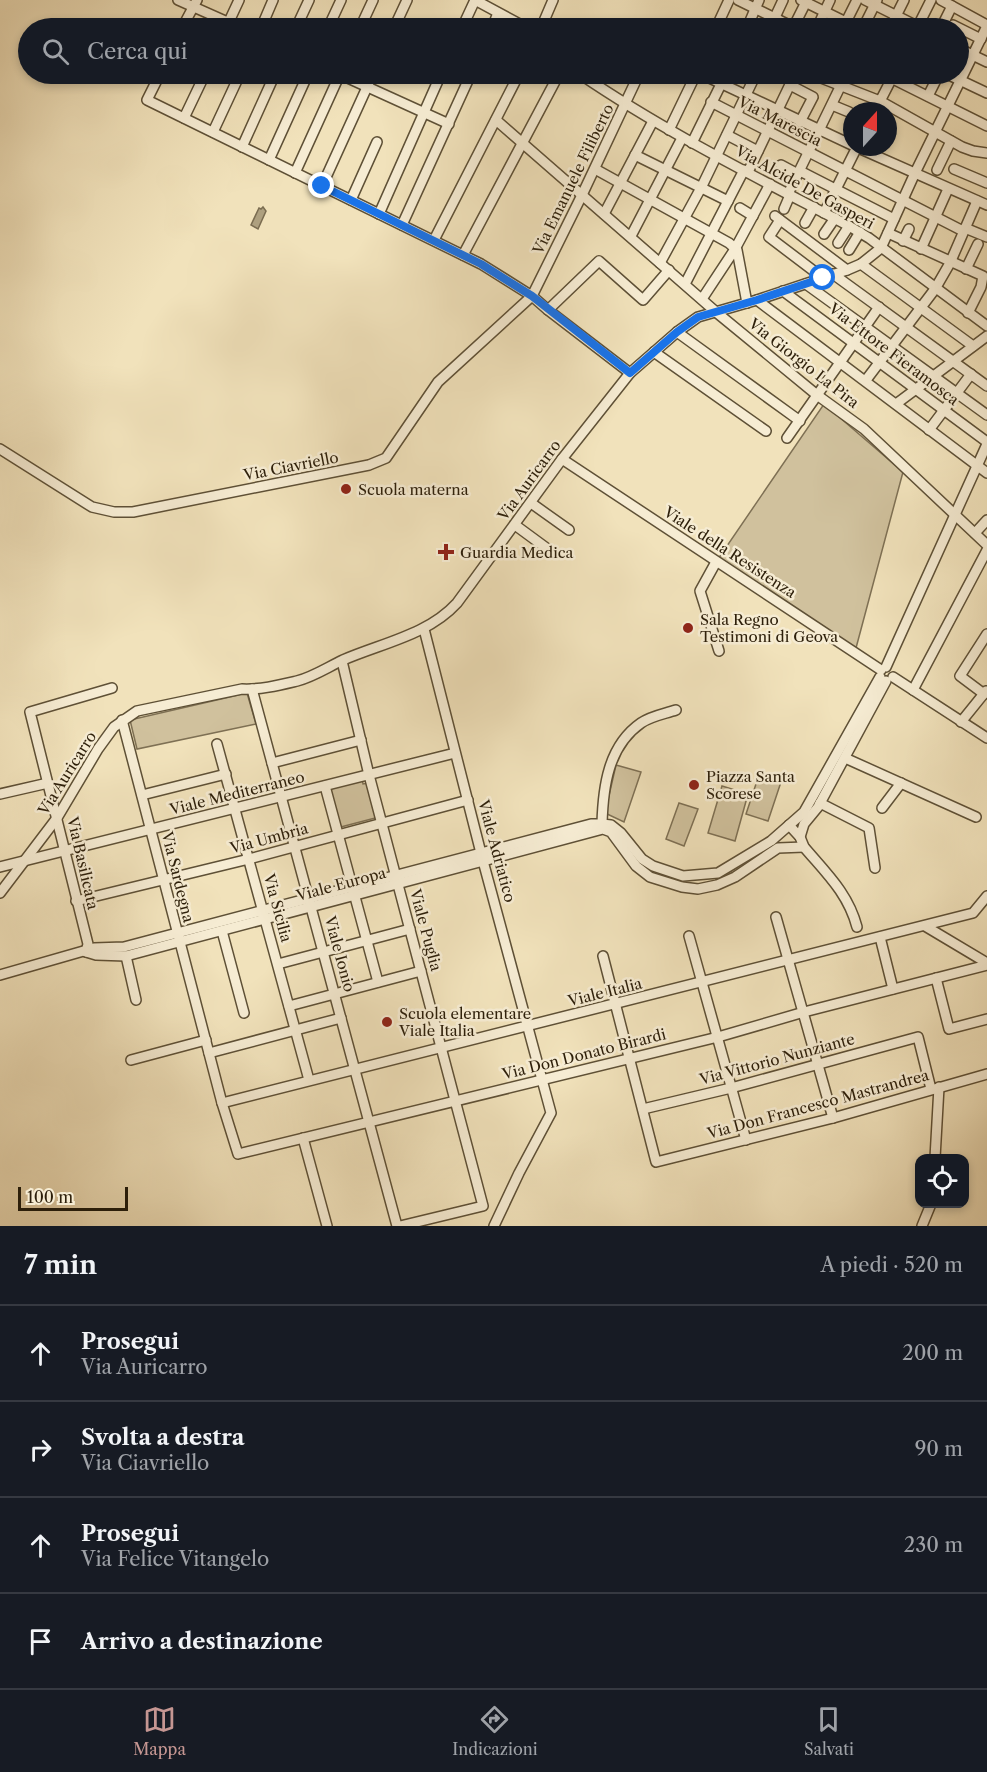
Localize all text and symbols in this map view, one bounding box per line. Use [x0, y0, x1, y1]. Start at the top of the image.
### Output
search box [18, 18, 969, 84]
icon: search [39, 35, 72, 68]
text: Cerca qui [87, 38, 188, 65]
street label: Via Marescia [734, 91, 825, 150]
street label: Via Emanuele Filiberto [528, 101, 618, 258]
north arrow [843, 102, 897, 156]
street label: Via Alcide De Gasperi [731, 140, 878, 233]
route end [308, 172, 334, 198]
route start [809, 264, 835, 290]
street label: Via Ettore Fieramosca [824, 298, 963, 409]
street label: Via Giorgio La Pira [744, 313, 863, 412]
street label: Via Auricarro [493, 436, 565, 525]
street label: Via Ciavriello [241, 447, 340, 485]
place label: Scuola materna [358, 480, 469, 499]
marker: Scuola materna [339, 482, 353, 496]
street label: Viale della Resistenza [659, 502, 800, 602]
marker: Guardia Medica [437, 543, 455, 561]
place label: Guardia Medica [460, 543, 574, 562]
place label: Sala Regno Testimoni di Geova [700, 610, 838, 646]
marker: Sala Regno Testimoni di Geova [681, 621, 695, 635]
street label: Via Auricarro [33, 728, 100, 819]
street label: Viale Mediterraneo [167, 767, 306, 819]
place label: Piazza Santa Scorese [706, 767, 795, 803]
marker: Piazza Santa Scorese [687, 778, 701, 792]
street label: Viale Adriatico [474, 797, 520, 904]
street label: Via Basilicata [63, 814, 103, 911]
street label: Via Umbria [227, 818, 310, 858]
street label: Via Sardegna [157, 829, 198, 924]
street label: Viale Europa [293, 863, 388, 905]
street label: Via Sicilia [260, 871, 296, 944]
street label: Viale Puglia [406, 886, 446, 973]
street label: Viale Ionio [320, 913, 359, 994]
street label: Viale Italia [565, 974, 644, 1011]
place label: Scuola elementare Viale Italia [398, 1004, 531, 1040]
marker: Scuola elementare Viale Italia [380, 1015, 394, 1029]
street label: Via Don Donato Birardi [499, 1024, 668, 1084]
street label: Via Vittorio Nunziante [696, 1029, 857, 1089]
street label: Via Don Francesco Mastrandrea [704, 1065, 931, 1143]
map controls [915, 1154, 969, 1208]
button: locate [915, 1154, 969, 1208]
scale bar [18, 1184, 128, 1212]
text: 100 m [27, 1187, 73, 1207]
text: 7 min [24, 1249, 97, 1281]
text: A piedi · 520 m [820, 1253, 963, 1277]
text: Prosegui [81, 1328, 179, 1355]
icon: ahead [24, 1337, 57, 1370]
text: 200 m [902, 1341, 963, 1365]
text: Via Auricarro [81, 1355, 208, 1379]
text: Svolta a destra [81, 1424, 244, 1451]
icon: right [24, 1433, 57, 1466]
text: 90 m [915, 1437, 963, 1461]
text: Via Ciavriello [81, 1451, 209, 1475]
text: Prosegui [81, 1520, 179, 1547]
icon: ahead [24, 1529, 57, 1562]
text: 230 m [904, 1533, 963, 1557]
text: Via Felice Vitangelo [81, 1547, 269, 1571]
icon: arrive [24, 1625, 57, 1658]
text: Arrivo a destinazione [81, 1628, 323, 1655]
tab: Mappa [133, 1703, 186, 1759]
tab: Indicazioni [452, 1703, 538, 1759]
tab: Salvati [804, 1703, 854, 1759]

